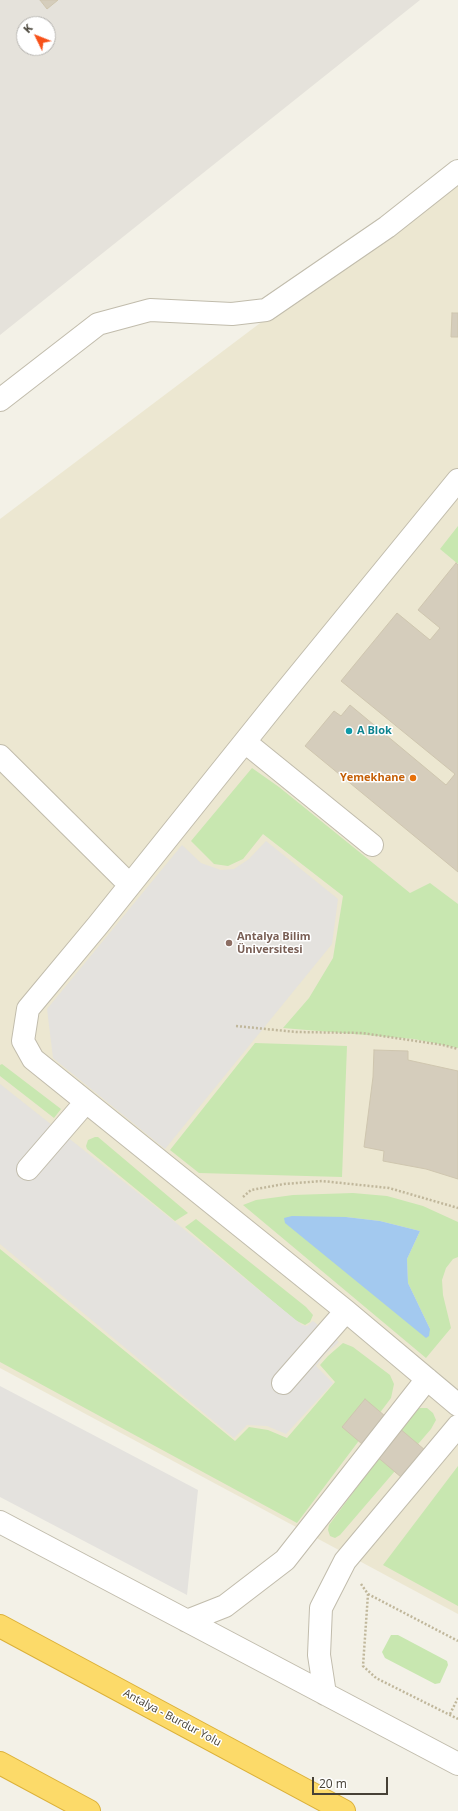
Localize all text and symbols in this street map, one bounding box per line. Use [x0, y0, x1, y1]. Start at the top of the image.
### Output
north arrow [16, 16, 56, 56]
text: K [20, 20, 36, 36]
place label: A Blok [357, 724, 392, 738]
marker: A Blok [344, 726, 354, 736]
place label: Yemekhane [340, 771, 405, 785]
marker: Yemekhane [408, 773, 418, 783]
place label: Antalya Bilim Üniversitesi [237, 930, 311, 956]
marker: Antalya Bilim Üniversitesi [224, 938, 234, 948]
street label: Antalya - Burdur Yolu [121, 1687, 223, 1749]
scale bar [314, 1769, 390, 1795]
text: 20 m [319, 1775, 347, 1792]

